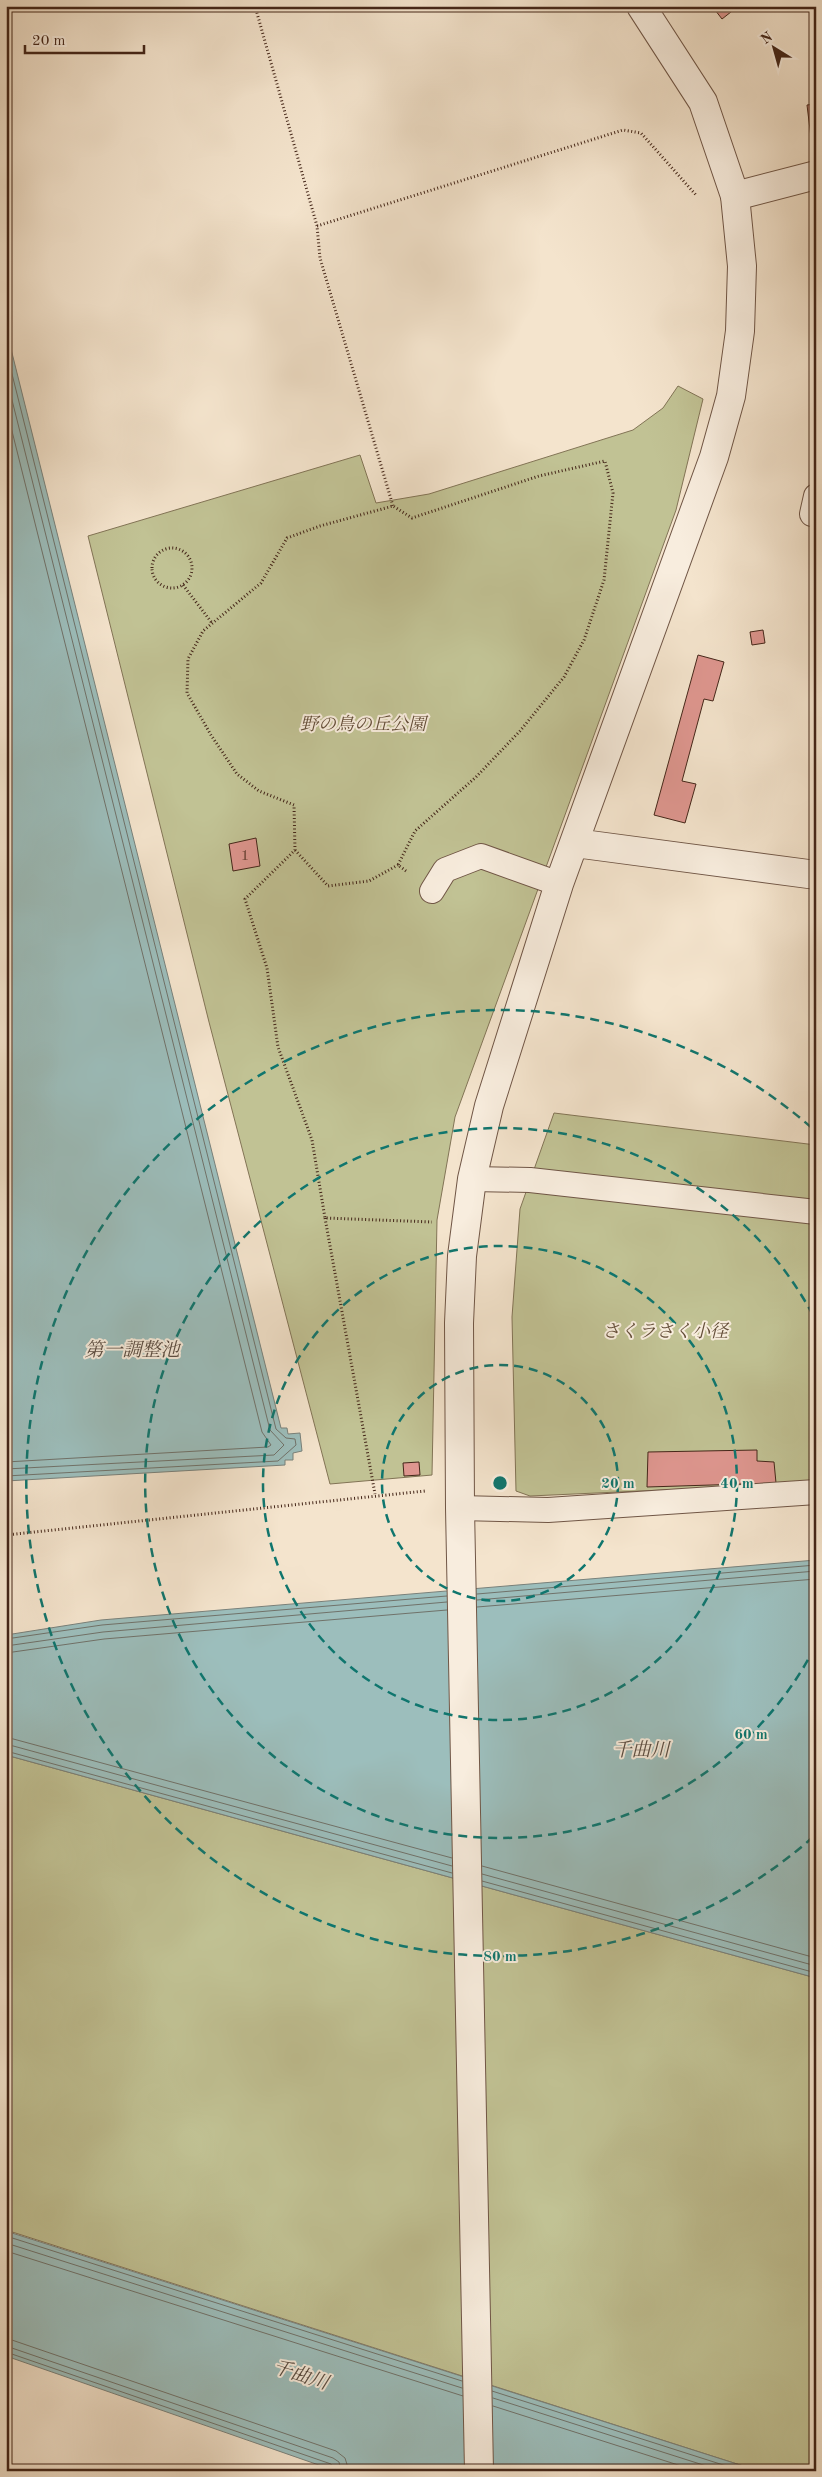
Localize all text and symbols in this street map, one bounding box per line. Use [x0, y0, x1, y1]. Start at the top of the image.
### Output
scale bar [25, 22, 144, 54]
north arrow [750, 22, 800, 72]
text: N [758, 29, 776, 47]
text: 20 m [32, 34, 66, 49]
park label: 野の鳥の丘公園 [300, 714, 429, 734]
house number: 1 [241, 849, 249, 864]
park label: さくラさく小径 [602, 1321, 730, 1341]
water label: 第一調整池 [84, 1340, 181, 1361]
centre of rings [491, 1474, 509, 1492]
text: 20 m [601, 1477, 635, 1492]
text: 40 m [720, 1477, 754, 1492]
text: 60 m [734, 1728, 768, 1743]
water label: 千曲川 [612, 1740, 671, 1761]
text: 80 m [483, 1950, 517, 1965]
water label: 千曲川 [270, 2357, 333, 2395]

